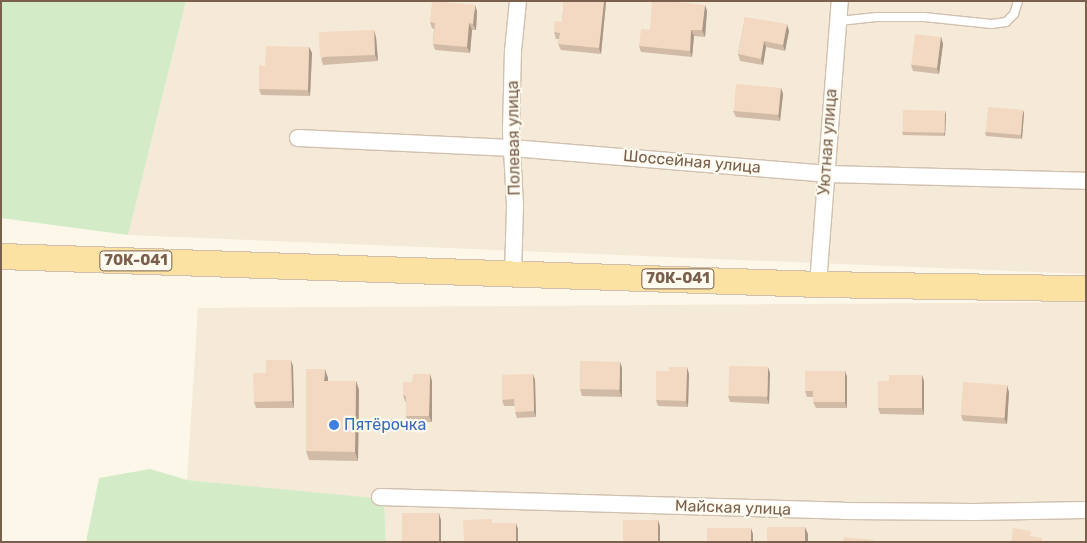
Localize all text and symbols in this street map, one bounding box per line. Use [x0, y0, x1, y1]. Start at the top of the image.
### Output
street label: Полевая улица [503, 80, 525, 196]
street label: Уютная улица [815, 88, 841, 196]
street label: Шоссейная улица [622, 146, 762, 178]
road number: 70К-041 [98, 248, 174, 274]
road number: 70К-041 [640, 266, 716, 292]
place label: Пятёрочка [344, 415, 426, 435]
marker: Пятёрочка [328, 419, 340, 431]
street label: Майская улица [675, 496, 791, 520]

